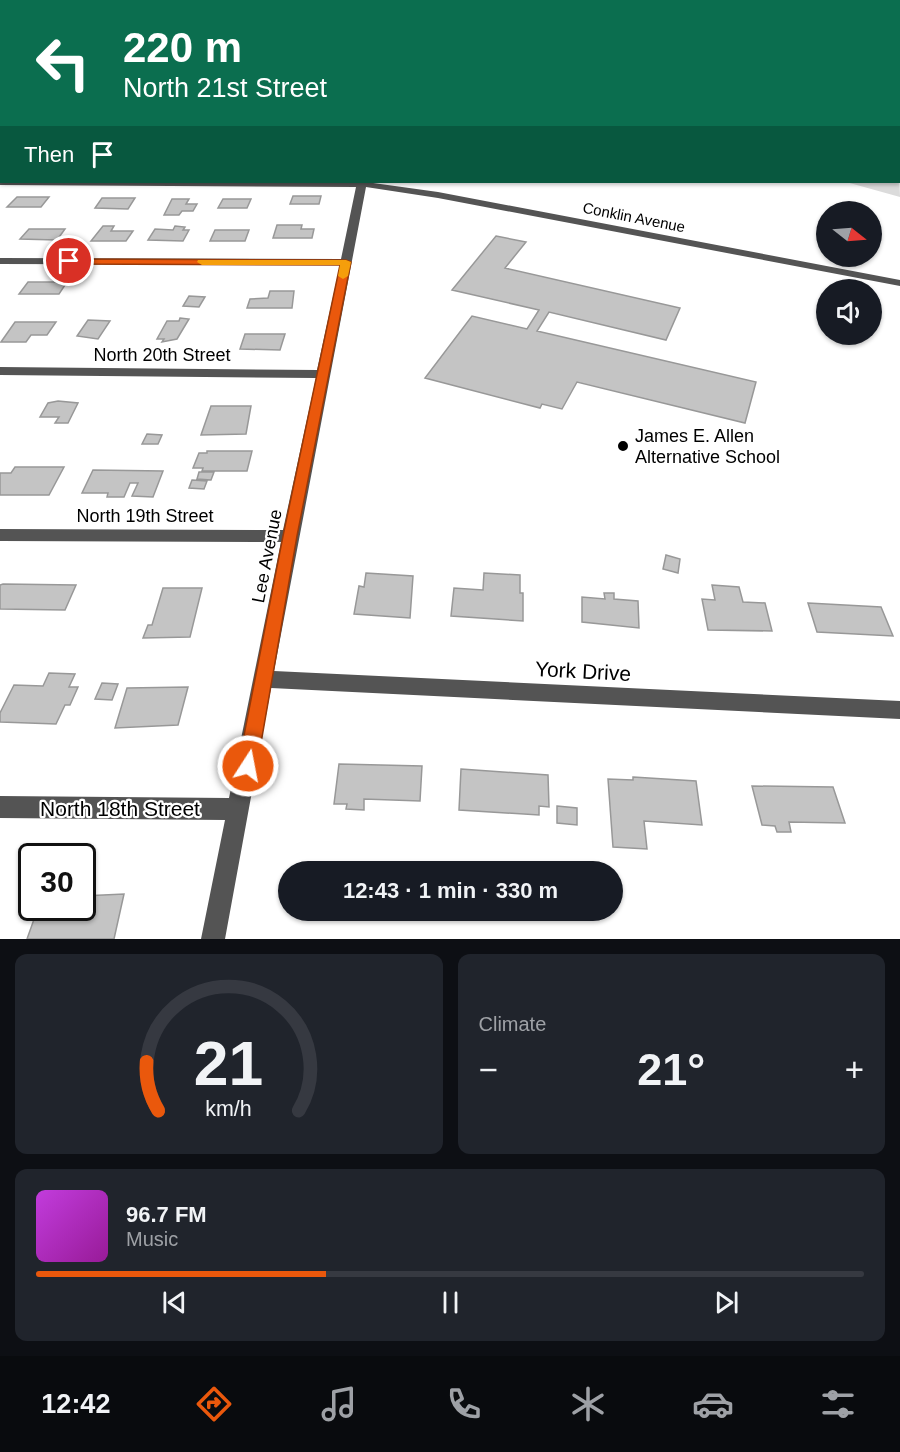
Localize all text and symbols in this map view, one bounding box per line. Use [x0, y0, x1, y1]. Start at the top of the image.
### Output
icon: left [24, 24, 102, 102]
text: 220 m [123, 24, 242, 71]
text: North 21st Street [123, 73, 327, 103]
icon: arrive [86, 138, 119, 171]
text: Then [24, 142, 74, 167]
street label: Conklin Avenue [581, 199, 687, 235]
north arrow [816, 201, 882, 267]
map controls [816, 201, 882, 345]
pin [43, 235, 94, 286]
icon: arrive [52, 244, 85, 277]
button: sound [816, 279, 882, 345]
street label: North 20th Street [93, 345, 231, 365]
place label: James E. Allen Alternative School [635, 426, 780, 467]
marker: James E. Allen Alternative School [616, 439, 630, 453]
street label: North 19th Street [76, 506, 214, 526]
street label: Lee Avenue [248, 508, 286, 604]
street label: York Drive [534, 657, 632, 685]
position arrow [216, 734, 280, 798]
street label: North 18th Street [40, 797, 200, 820]
speed limit sign: 30 [18, 843, 96, 921]
text: 12:43 · 1 min · 330 m [343, 878, 558, 903]
text: Climate [479, 1013, 546, 1035]
text: 21 [194, 1029, 263, 1098]
text: 21° [637, 1044, 705, 1095]
text: − [479, 1051, 498, 1088]
text: + [845, 1051, 864, 1088]
text: km/h [206, 1097, 252, 1121]
text: 96.7 FM [126, 1202, 207, 1227]
text: Music [126, 1228, 178, 1250]
icon: previous [158, 1286, 191, 1319]
icon: pause [434, 1286, 467, 1319]
icon: next [710, 1286, 743, 1319]
icon: directions [193, 1383, 235, 1425]
icon: music [318, 1383, 360, 1425]
icon: phone [443, 1383, 485, 1425]
icon: climate [567, 1383, 609, 1425]
icon: car [692, 1383, 734, 1425]
icon: filters [817, 1383, 859, 1425]
text: 12:42 [41, 1389, 110, 1419]

